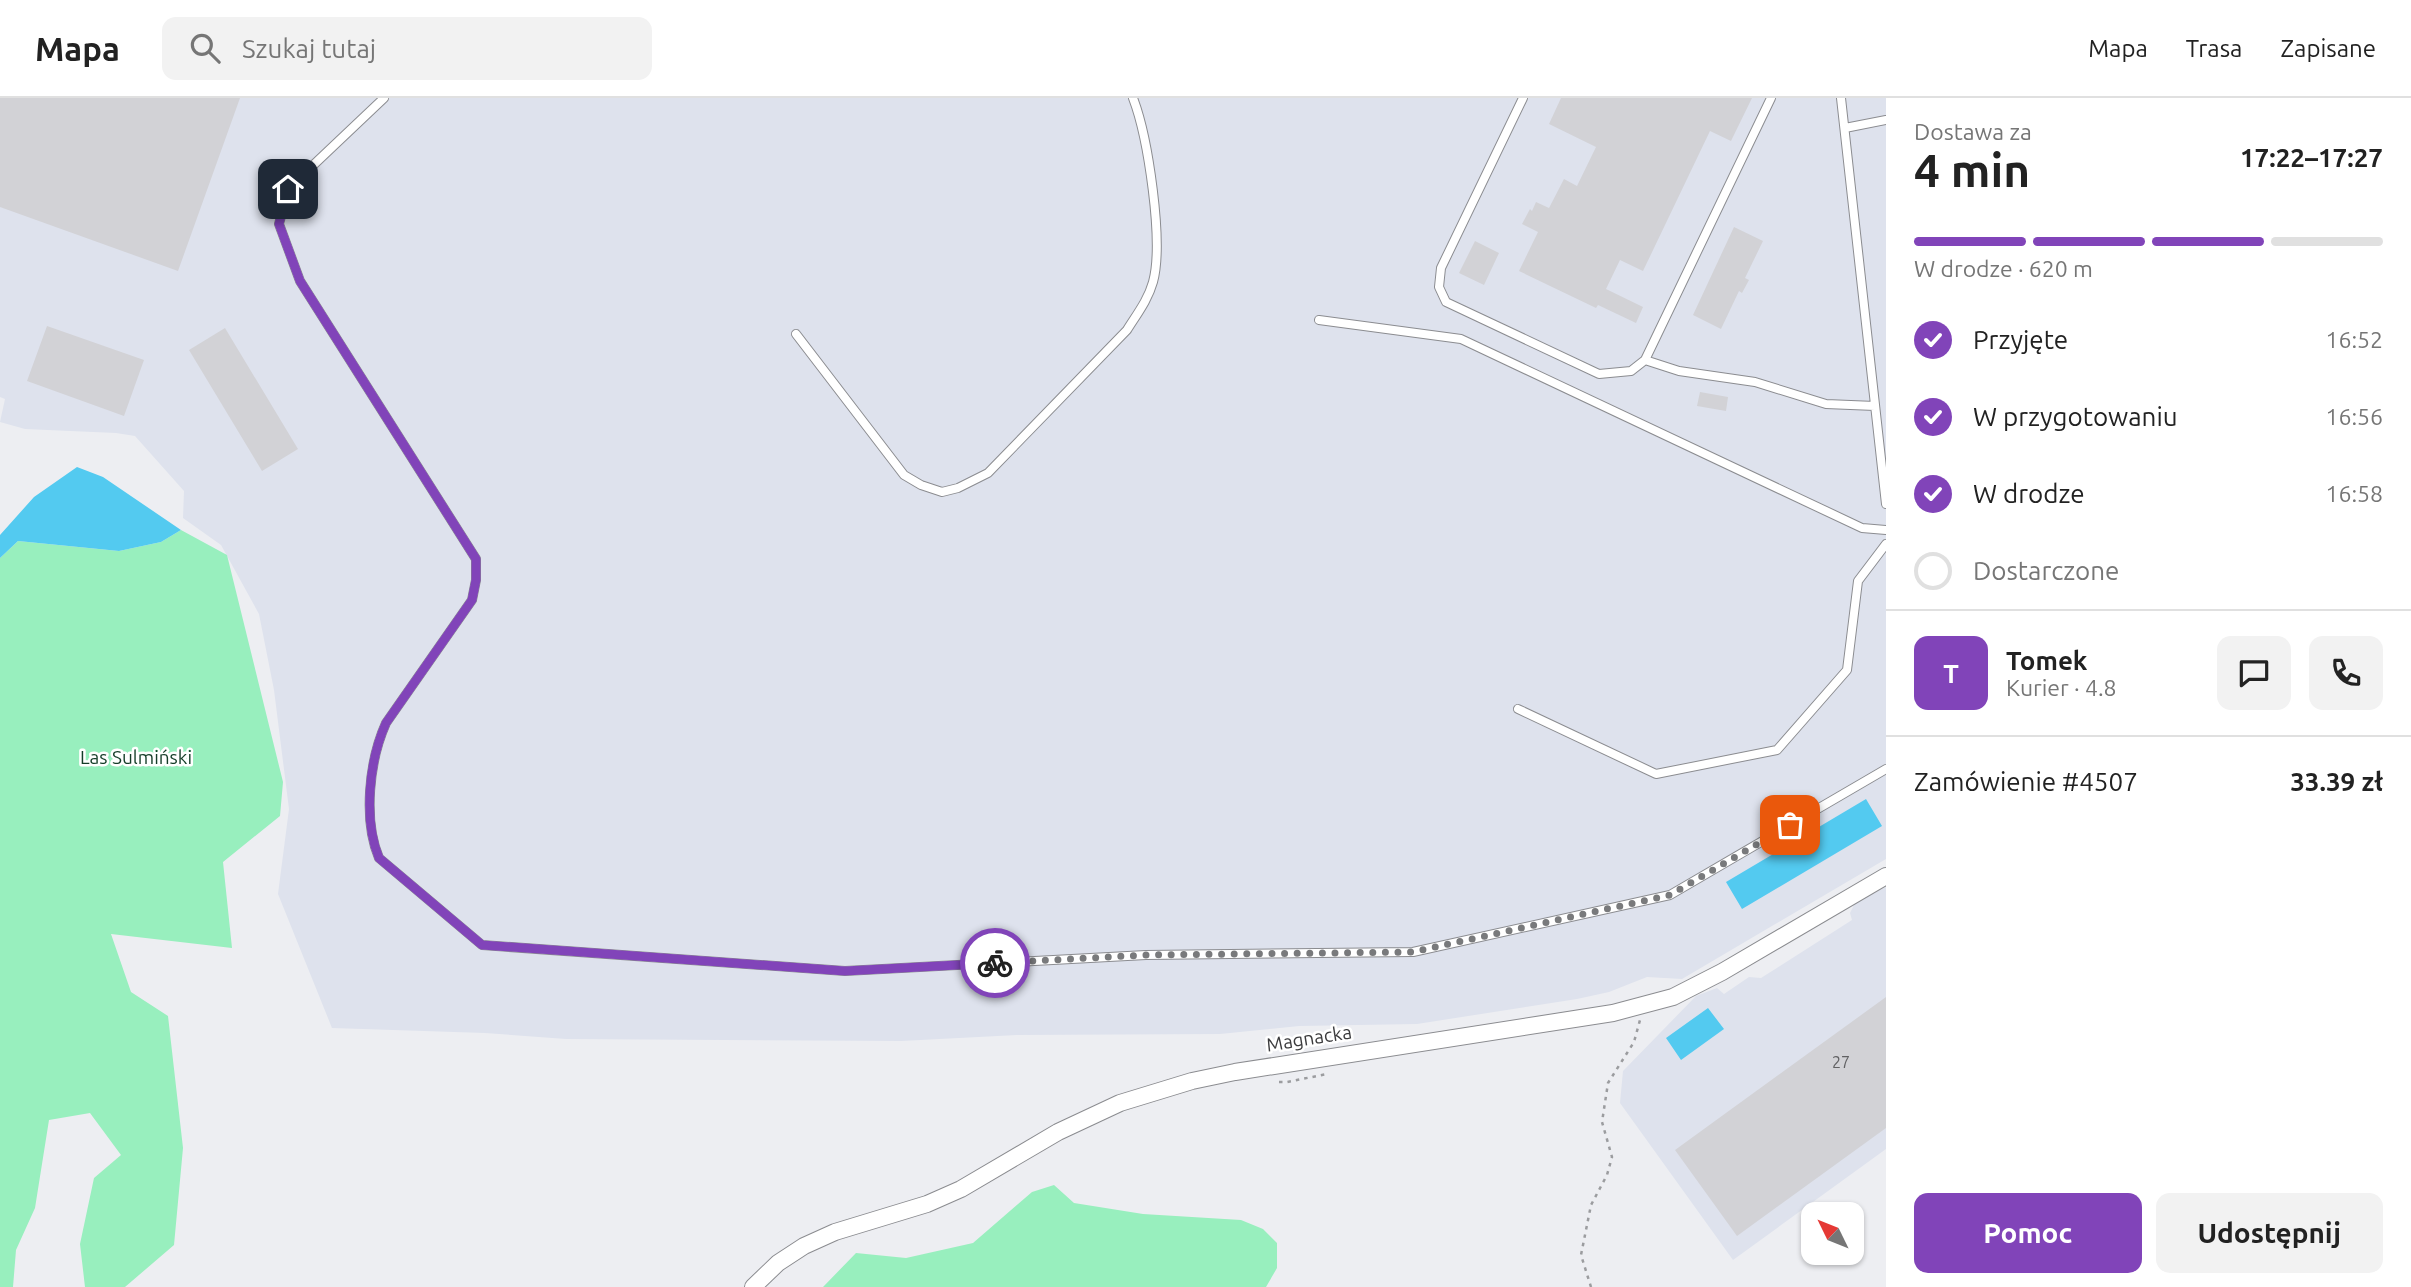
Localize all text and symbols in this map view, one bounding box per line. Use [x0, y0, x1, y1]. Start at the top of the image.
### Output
search box [162, 17, 652, 80]
icon: search [186, 29, 224, 67]
text: Mapa [35, 30, 120, 67]
text: Szukaj tutaj [242, 34, 376, 63]
text: Mapa [2088, 35, 2148, 62]
text: Trasa [2186, 35, 2242, 62]
text: Zapisane [2280, 35, 2376, 62]
text: Dostawa za [1914, 119, 2032, 144]
text: 17:22–17:27 [2240, 143, 2383, 172]
text: 4 min [1914, 144, 2030, 196]
pin [258, 159, 318, 219]
icon: home [269, 170, 307, 208]
text: W drodze · 620 m [1914, 256, 2093, 281]
icon: check [1914, 321, 1952, 359]
text: Przyjęte [1973, 325, 2068, 354]
text: 16:52 [2325, 327, 2383, 352]
icon: check [1914, 398, 1952, 436]
text: W przygotowaniu [1973, 402, 2178, 431]
text: 16:56 [2325, 404, 2383, 429]
icon: check [1914, 475, 1952, 513]
text: W drodze [1973, 479, 2085, 508]
text: 16:58 [2325, 481, 2383, 506]
text: Dostarczone [1973, 556, 2119, 585]
button: chat [2217, 636, 2291, 710]
button: phone [2309, 636, 2383, 710]
text: Tomek [2006, 646, 2087, 675]
text: T [1943, 659, 1959, 688]
text: Kurier · 4.8 [2006, 675, 2117, 700]
park label: Las Sulmiński [80, 746, 192, 768]
text: Zamówienie #4507 [1914, 767, 2138, 796]
text: 33.39 zł [2290, 767, 2383, 796]
pin [1760, 795, 1820, 855]
icon: bag [1771, 806, 1809, 844]
courier [960, 928, 1030, 998]
icon: bike [976, 944, 1014, 982]
street label: Magnacka [1265, 1020, 1353, 1056]
house number: 27 [1832, 1053, 1850, 1071]
button: Pomoc [1914, 1193, 2142, 1273]
button: Udostępnij [2156, 1193, 2383, 1273]
north arrow [1801, 1202, 1864, 1265]
map controls [1801, 1202, 1864, 1265]

